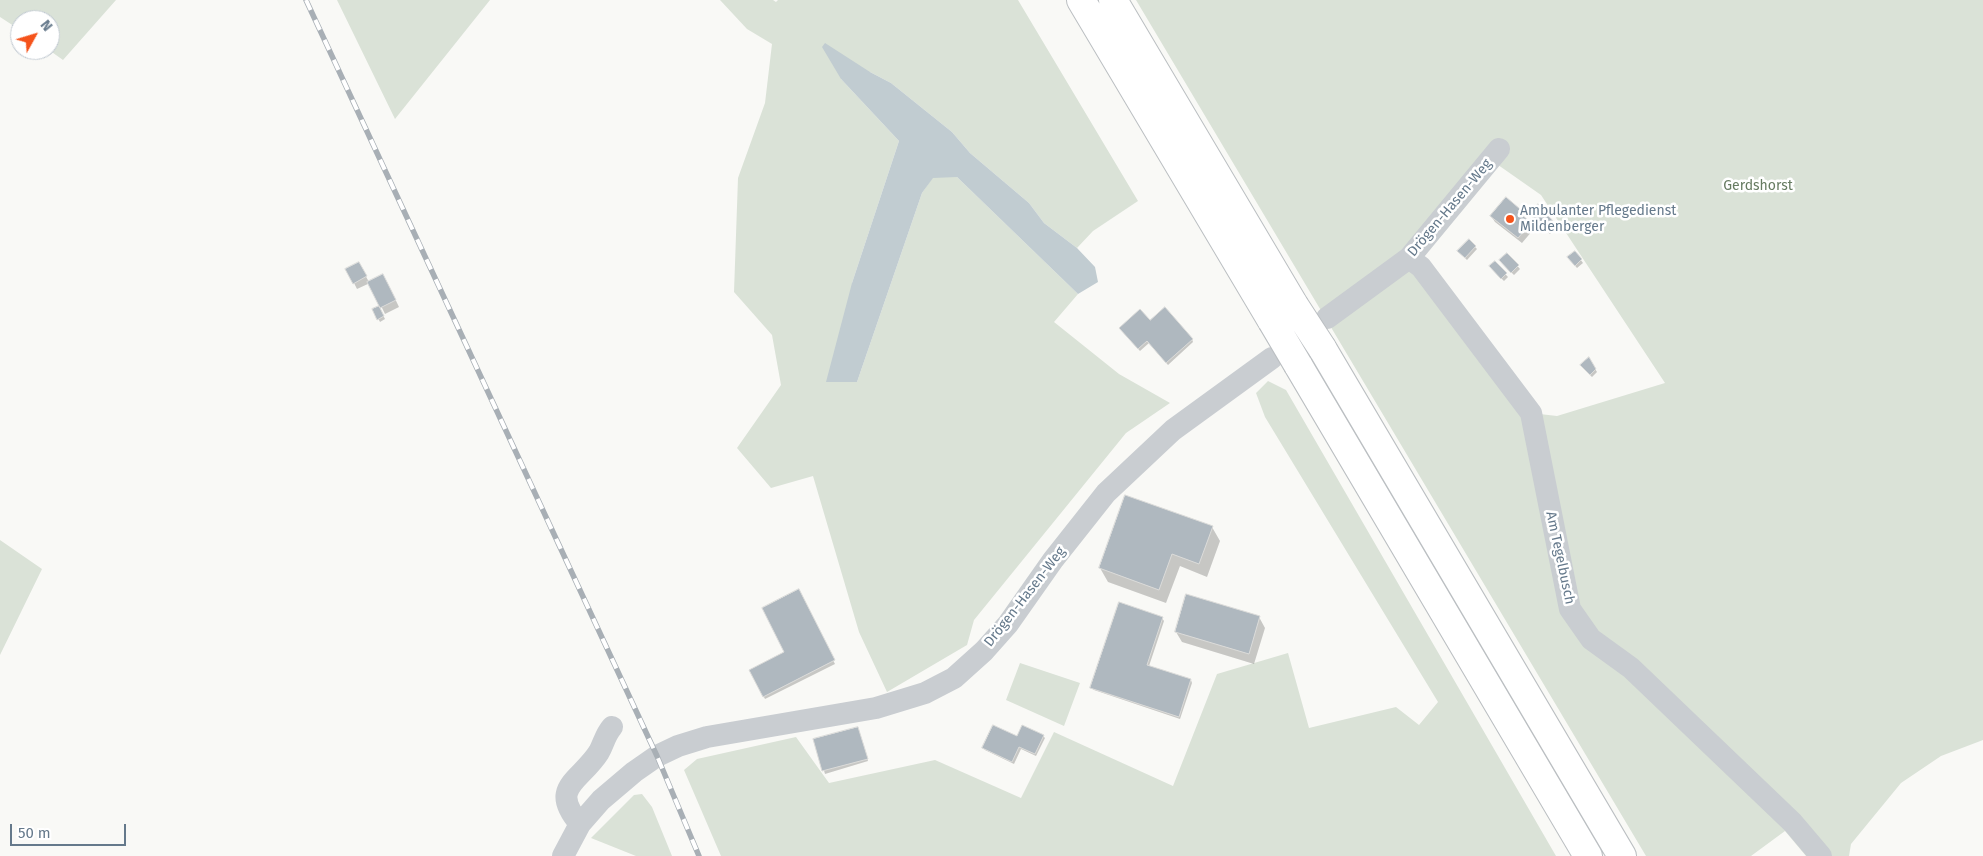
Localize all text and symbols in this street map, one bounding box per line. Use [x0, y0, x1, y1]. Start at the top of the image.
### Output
north arrow [10, 10, 60, 60]
text: N [37, 17, 56, 35]
street label: Drögen-Hasen-Weg [1404, 156, 1496, 260]
park label: Gerdshorst [1723, 178, 1793, 194]
place label: Ambulanter Pflegedienst Mildenberger [1520, 203, 1676, 236]
marker: Ambulanter Pflegedienst Mildenberger [1504, 213, 1516, 225]
street label: Am Tegelbusch [1542, 510, 1578, 606]
street label: Drögen-Hasen-Weg [981, 544, 1069, 650]
scale bar [12, 814, 129, 846]
text: 50 m [18, 824, 51, 842]

